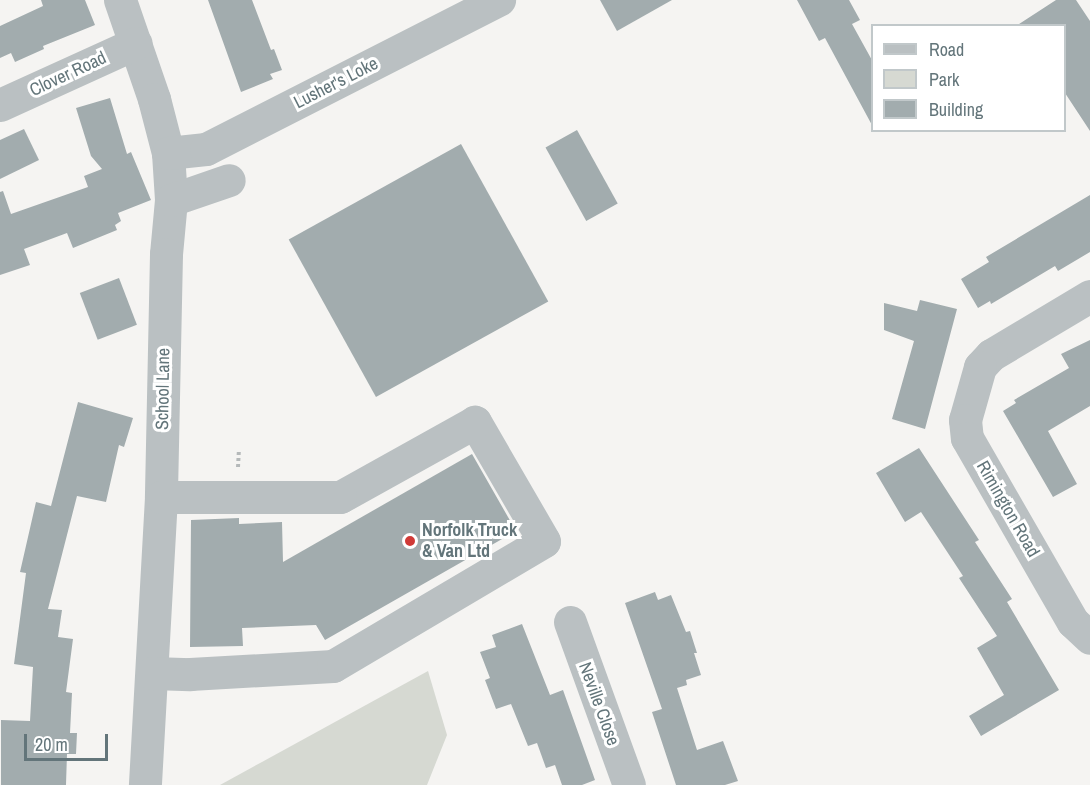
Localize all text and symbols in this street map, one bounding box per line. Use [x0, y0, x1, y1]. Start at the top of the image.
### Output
legend [871, 24, 1066, 132]
text: Road [929, 37, 964, 62]
street label: Clover Road [26, 47, 110, 101]
street label: Lusher's Loke [290, 53, 382, 113]
text: Park [929, 67, 959, 92]
text: Building [929, 97, 983, 122]
street label: School Lane [151, 348, 175, 430]
street label: Rimington Road [972, 457, 1044, 561]
place label: Norfolk Truck & Van Ltd [422, 520, 517, 562]
marker: Norfolk Truck & Van Ltd [403, 534, 417, 548]
street label: Neville Close [574, 659, 624, 749]
scale bar [27, 722, 111, 760]
text: 20 m [35, 732, 68, 757]

